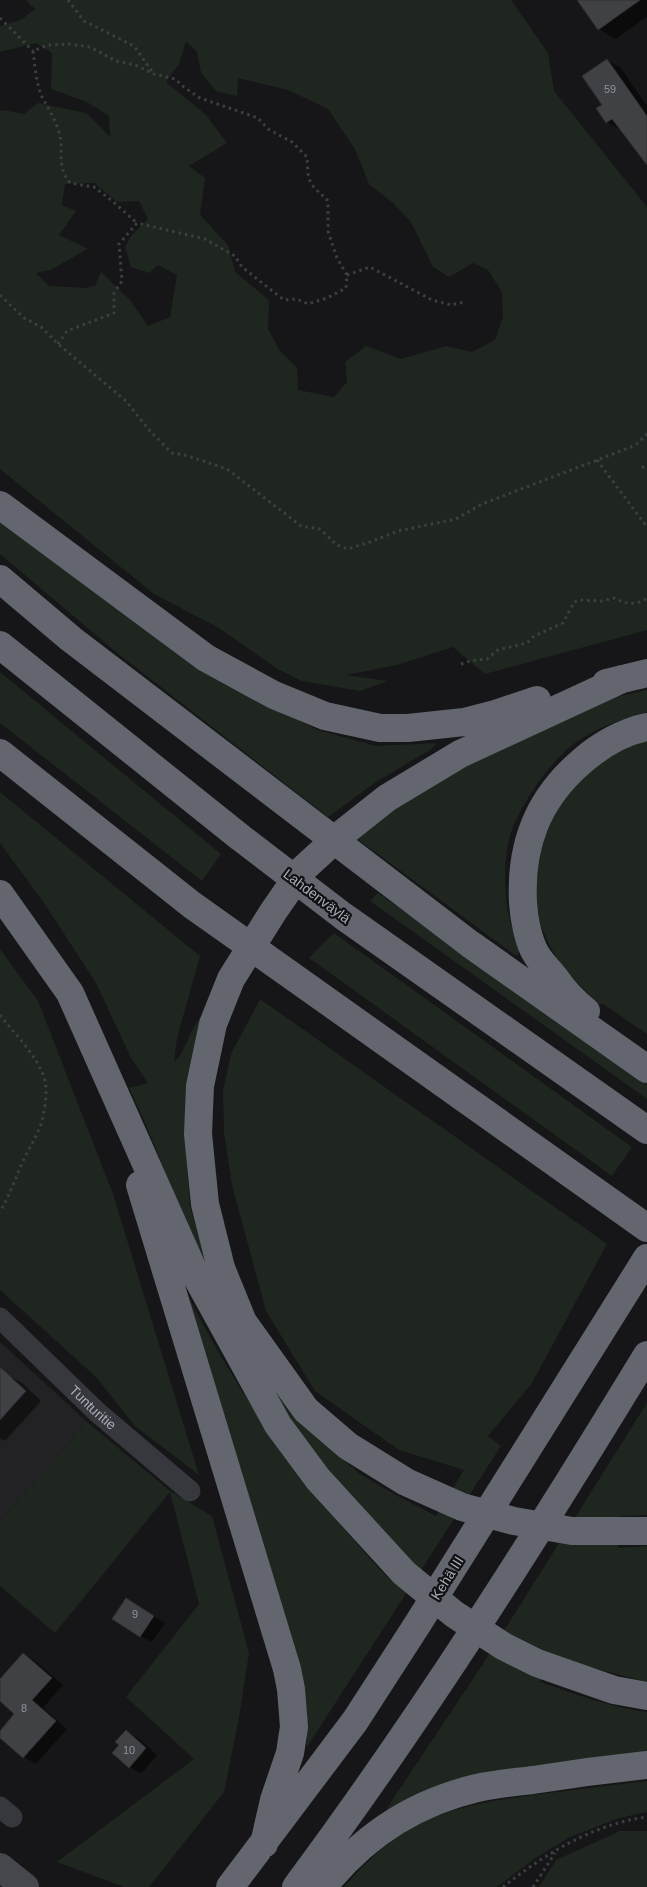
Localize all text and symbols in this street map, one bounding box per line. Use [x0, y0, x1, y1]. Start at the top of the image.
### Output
house number: 59 [604, 83, 616, 95]
street label: Lahdenväylä [280, 866, 354, 926]
street label: Tunturitie [66, 1382, 120, 1433]
street label: Kehä III [427, 1553, 467, 1603]
house number: 9 [132, 1608, 138, 1620]
house number: 8 [21, 1702, 27, 1714]
house number: 10 [123, 1744, 135, 1756]

